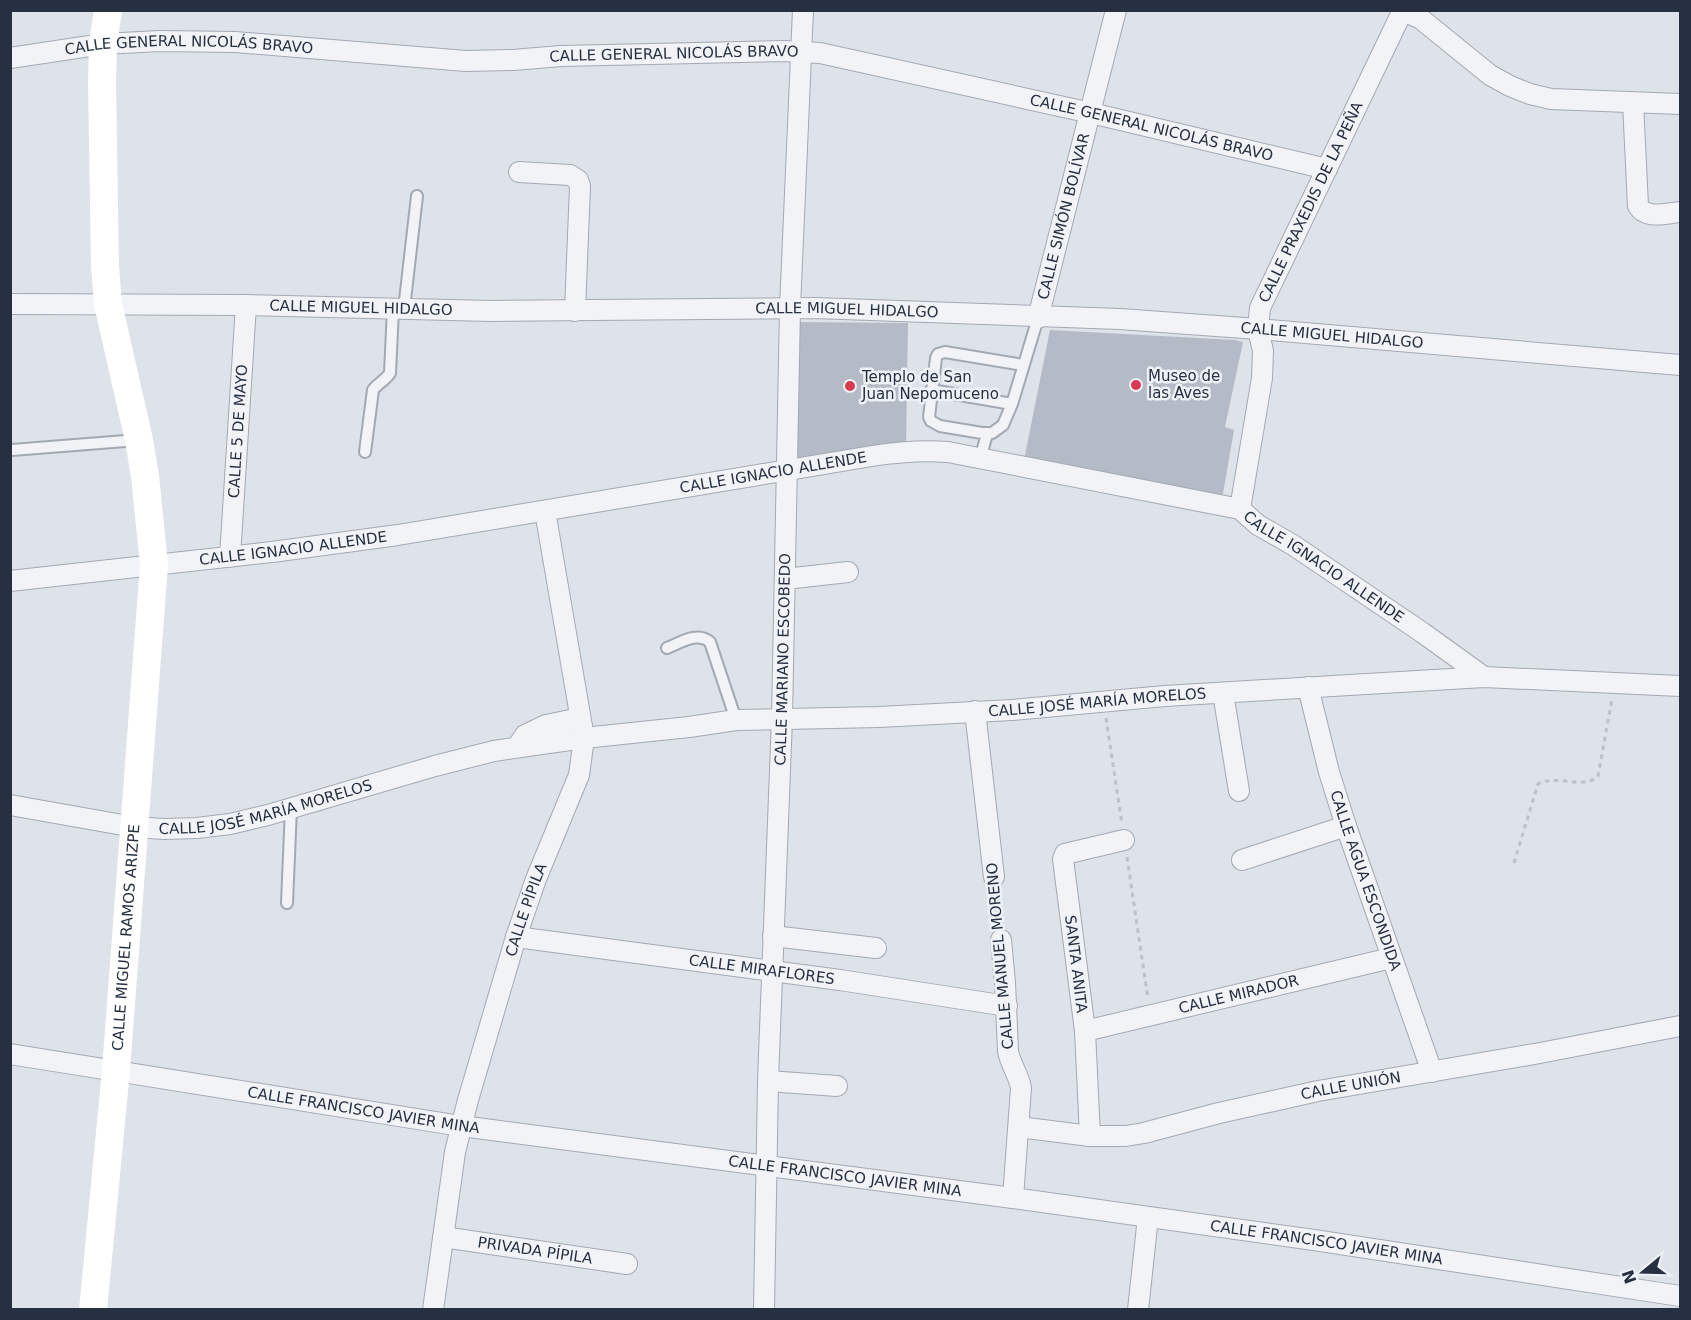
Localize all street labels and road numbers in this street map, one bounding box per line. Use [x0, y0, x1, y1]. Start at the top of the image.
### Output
street label: CALLE GENERAL NICOLÁS BRAVO [63, 32, 314, 59]
street label: CALLE GENERAL NICOLÁS BRAVO [549, 42, 799, 66]
street label: CALLE GENERAL NICOLÁS BRAVO [1028, 91, 1275, 165]
street label: CALLE PRAXEDIS DE LA PEÑA [1255, 98, 1367, 305]
street label: CALLE SIMÓN BOLÍVAR [1034, 131, 1094, 301]
street label: CALLE MIGUEL HIDALGO [269, 297, 453, 319]
street label: CALLE MIGUEL HIDALGO [755, 299, 939, 321]
street label: CALLE MIGUEL HIDALGO [1240, 319, 1424, 352]
street label: CALLE 5 DE MAYO [225, 364, 251, 499]
street label: CALLE IGNACIO ALLENDE [678, 448, 868, 497]
street label: CALLE IGNACIO ALLENDE [1239, 507, 1408, 627]
street label: CALLE IGNACIO ALLENDE [198, 528, 388, 569]
street label: CALLE MARIANO ESCOBEDO [771, 553, 794, 766]
street label: CALLE JOSÉ MARÍA MORELOS [988, 685, 1207, 720]
street label: CALLE JOSÉ MARÍA MORELOS [158, 776, 374, 838]
street label: CALLE AGUA ESCONDIDA [1326, 788, 1405, 974]
street label: CALLE MIGUEL RAMOS ARIZPE [108, 823, 143, 1052]
street label: CALLE PÍPILA [502, 860, 551, 959]
street label: CALLE MANUEL MORENO [983, 862, 1017, 1050]
street label: SANTA ANITA [1061, 914, 1091, 1015]
street label: CALLE MIRAFLORES [688, 951, 836, 988]
street label: CALLE MIRADOR [1177, 971, 1301, 1017]
street label: CALLE UNIÓN [1299, 1068, 1402, 1104]
street label: CALLE FRANCISCO JAVIER MINA [246, 1083, 482, 1137]
street label: CALLE FRANCISCO JAVIER MINA [727, 1152, 963, 1200]
street label: CALLE FRANCISCO JAVIER MINA [1209, 1217, 1445, 1269]
street label: PRIVADA PÍPILA [476, 1233, 594, 1268]

